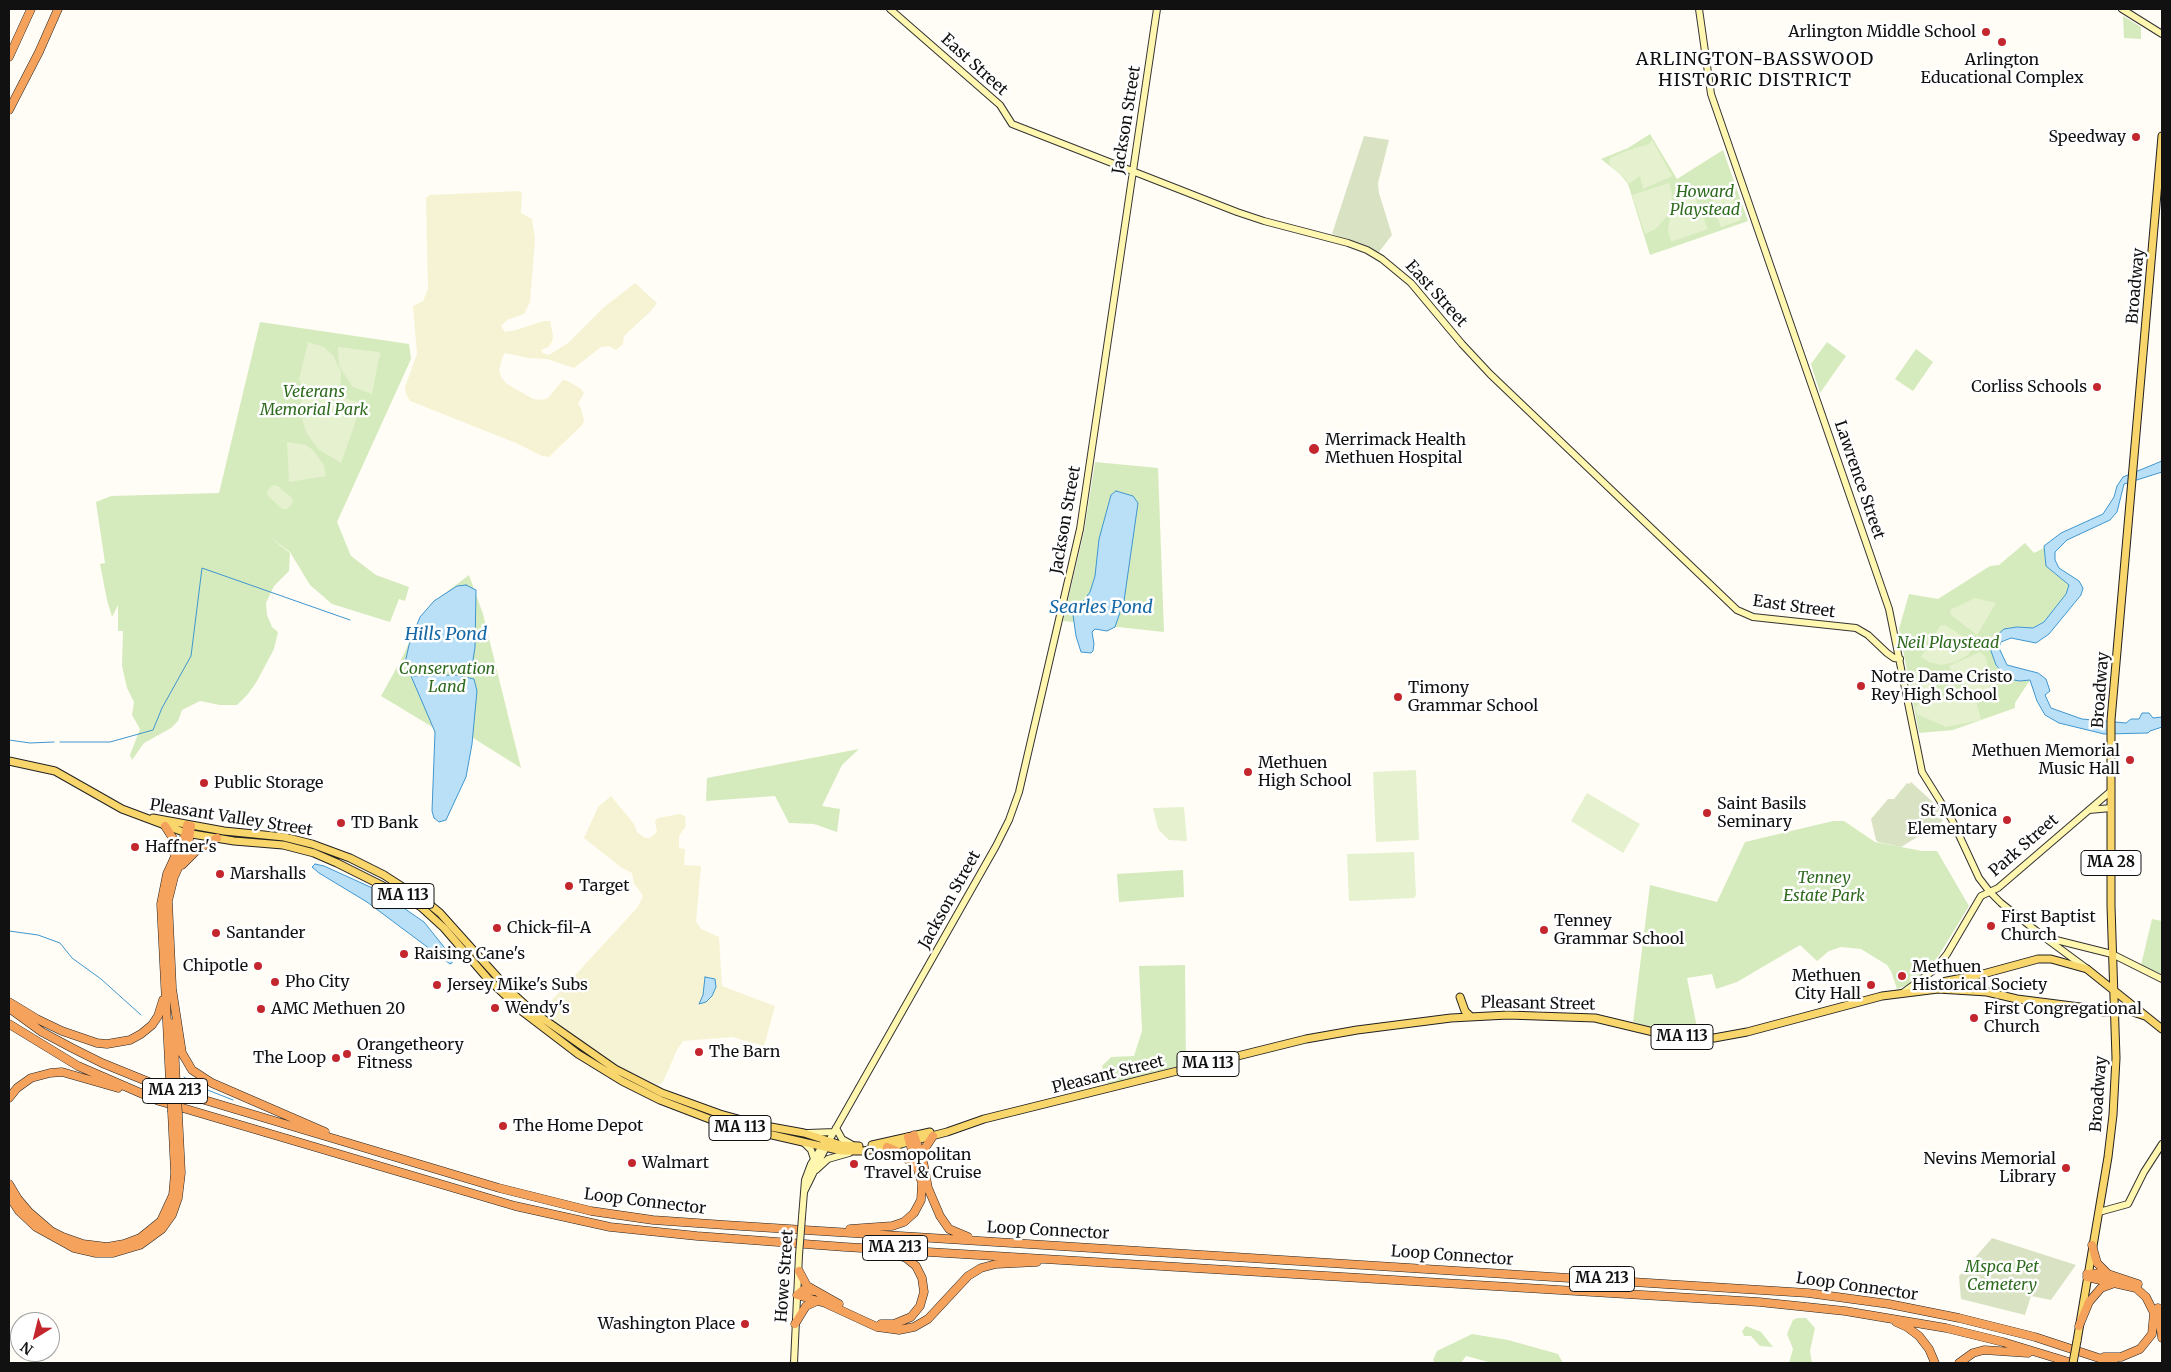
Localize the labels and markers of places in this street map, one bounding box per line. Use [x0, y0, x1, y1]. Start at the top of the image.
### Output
place label: Arlington Middle School [1788, 22, 1976, 42]
marker: Arlington Middle School [1980, 26, 1992, 38]
marker: Arlington Educational Complex [1996, 36, 2008, 48]
place label: Arlington Educational Complex [1921, 50, 2083, 88]
place label: Speedway [2048, 127, 2126, 147]
marker: Speedway [2130, 131, 2142, 143]
place label: Corliss Schools [1971, 377, 2087, 397]
marker: Corliss Schools [2091, 381, 2103, 393]
place label: Merrimack Health Methuen Hospital [1325, 430, 1466, 468]
marker: Merrimack Health Methuen Hospital [1307, 442, 1321, 456]
place label: Notre Dame Cristo Rey High School [1871, 667, 2012, 705]
place label: Timony Grammar School [1408, 678, 1538, 716]
marker: Notre Dame Cristo Rey High School [1855, 680, 1867, 692]
marker: Timony Grammar School [1392, 691, 1404, 703]
place label: Methuen Memorial Music Hall [1972, 741, 2120, 779]
place label: Methuen High School [1258, 753, 1352, 791]
marker: Methuen Memorial Music Hall [2124, 754, 2136, 766]
marker: Methuen High School [1242, 766, 1254, 778]
place label: Public Storage [214, 773, 323, 793]
marker: Public Storage [198, 777, 210, 789]
place label: Saint Basils Seminary [1717, 794, 1806, 832]
place label: St Monica Elementary [1907, 801, 1997, 839]
marker: Saint Basils Seminary [1701, 807, 1713, 819]
place label: TD Bank [351, 813, 418, 833]
marker: St Monica Elementary [2001, 814, 2013, 826]
marker: TD Bank [335, 817, 347, 829]
place label: Haffner's [145, 837, 217, 857]
marker: Haffner's [129, 841, 141, 853]
place label: Marshalls [230, 864, 306, 884]
marker: Marshalls [214, 868, 226, 880]
place label: Target [579, 876, 629, 896]
marker: Target [563, 880, 575, 892]
place label: First Baptist Church [2001, 907, 2096, 945]
place label: Tenney Grammar School [1554, 911, 1684, 949]
place label: Chick-fil-A [507, 918, 591, 938]
marker: First Baptist Church [1985, 920, 1997, 932]
marker: Chick-fil-A [491, 922, 503, 934]
place label: Santander [226, 923, 306, 943]
marker: Tenney Grammar School [1538, 924, 1550, 936]
marker: Santander [210, 927, 222, 939]
place label: Raising Cane's [414, 944, 525, 964]
marker: Raising Cane's [398, 948, 410, 960]
place label: Chipotle [183, 956, 248, 976]
place label: Methuen Historical Society [1912, 957, 2047, 995]
marker: Chipotle [252, 960, 264, 972]
place label: Methuen City Hall [1792, 966, 1861, 1004]
marker: Methuen Historical Society [1896, 970, 1908, 982]
place label: Pho City [285, 972, 350, 992]
place label: Jersey Mike's Subs [447, 975, 588, 995]
marker: Pho City [269, 976, 281, 988]
marker: Jersey Mike's Subs [431, 979, 443, 991]
marker: Methuen City Hall [1865, 979, 1877, 991]
place label: Wendy's [505, 998, 570, 1018]
place label: AMC Methuen 20 [271, 999, 405, 1019]
place label: First Congregational Church [1984, 999, 2142, 1037]
marker: Wendy's [489, 1002, 501, 1014]
marker: AMC Methuen 20 [255, 1003, 267, 1015]
marker: First Congregational Church [1968, 1012, 1980, 1024]
place label: Orangetheory Fitness [357, 1035, 464, 1073]
place label: The Barn [709, 1042, 780, 1062]
marker: The Barn [693, 1046, 705, 1058]
place label: The Loop [253, 1048, 326, 1068]
marker: Orangetheory Fitness [341, 1048, 353, 1060]
marker: The Loop [330, 1052, 342, 1064]
place label: The Home Depot [513, 1116, 643, 1136]
marker: The Home Depot [497, 1120, 509, 1132]
place label: Cosmopolitan Travel & Cruise [864, 1145, 981, 1183]
place label: Nevins Memorial Library [1924, 1149, 2056, 1187]
place label: Walmart [642, 1153, 709, 1173]
marker: Walmart [626, 1157, 638, 1169]
marker: Cosmopolitan Travel & Cruise [848, 1158, 860, 1170]
marker: Nevins Memorial Library [2060, 1162, 2072, 1174]
place label: Washington Place [598, 1314, 735, 1334]
marker: Washington Place [739, 1318, 751, 1330]

